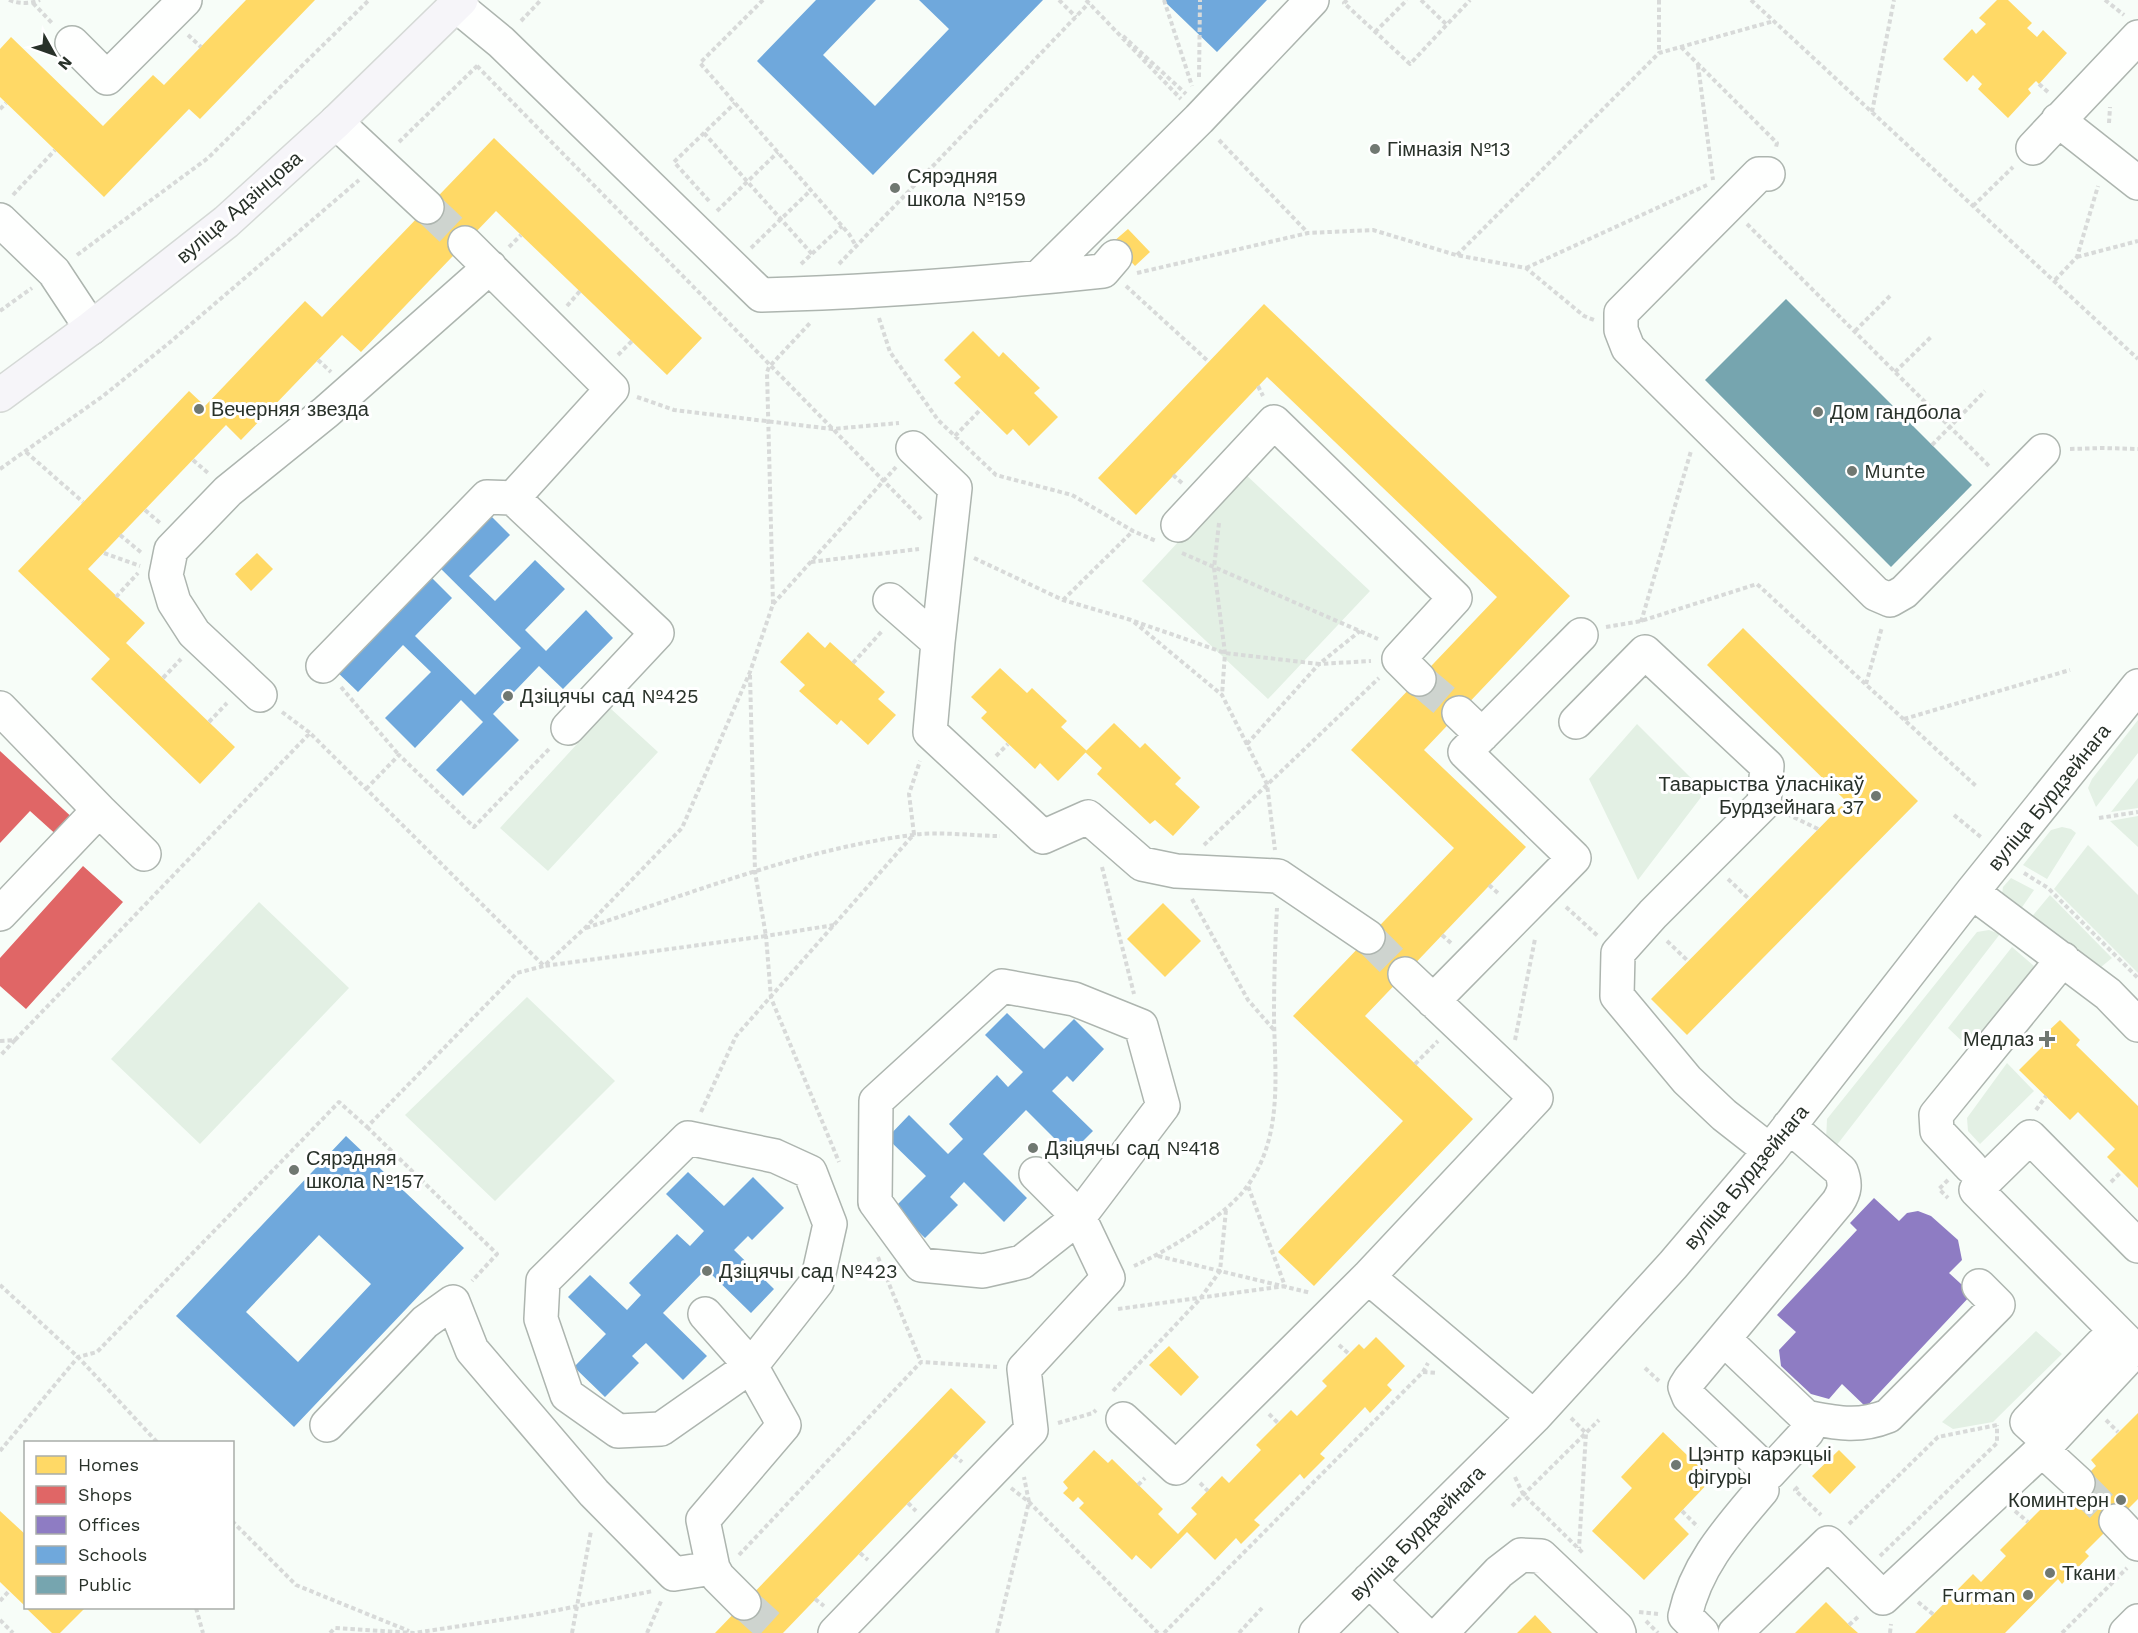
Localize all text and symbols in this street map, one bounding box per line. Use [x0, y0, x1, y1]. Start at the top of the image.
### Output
north arrow [24, 24, 84, 84]
text: N [54, 53, 76, 74]
place label: Гімназія №13 [1387, 137, 1511, 161]
marker: Гімназія №13 [1368, 142, 1382, 156]
street label: вуліца Адзінцова [171, 145, 307, 268]
place label: Сярэдняя школа №159 [907, 164, 1026, 211]
marker: Сярэдняя школа №159 [888, 181, 902, 195]
place label: Вечерняя звезда [211, 397, 370, 421]
place label: Дом гандбола [1830, 400, 1962, 424]
marker: Вечерняя звезда [192, 402, 206, 416]
marker: Дом гандбола [1811, 405, 1825, 419]
place label: Munte [1864, 459, 1925, 483]
marker: Munte [1845, 464, 1859, 478]
place label: Дзіцячы сад №425 [520, 684, 699, 708]
marker: Дзіцячы сад №425 [501, 689, 515, 703]
street label: вуліца Бурдзейнага [1983, 718, 2116, 875]
place label: Таварыства ўласнікаў Бурдзейнага 37 [1658, 772, 1864, 819]
marker: Таварыства ўласнікаў Бурдзейнага 37 [1869, 789, 1883, 803]
place label: Медлаз [1963, 1027, 2034, 1051]
marker: Медлаз [2038, 1030, 2056, 1048]
street label: вуліца Бурдзейнага [1678, 1099, 1814, 1254]
place label: Дзіцячы сад №418 [1045, 1136, 1220, 1160]
marker: Дзіцячы сад №418 [1026, 1141, 1040, 1155]
place label: Сярэдняя школа №157 [306, 1146, 424, 1193]
marker: Сярэдняя школа №157 [287, 1163, 301, 1177]
place label: Дзіцячы сад №423 [719, 1259, 898, 1283]
marker: Дзіцячы сад №423 [700, 1264, 714, 1278]
legend [24, 1441, 234, 1609]
place label: Цэнтр карэкцыі фігуры [1688, 1442, 1832, 1489]
text: Homes [78, 1454, 139, 1475]
marker: Цэнтр карэкцыі фігуры [1669, 1458, 1683, 1472]
street label: вуліца Бурдзейнага [1344, 1460, 1490, 1606]
text: Shops [78, 1484, 132, 1505]
place label: Коминтерн [2008, 1488, 2109, 1512]
marker: Коминтерн [2114, 1493, 2128, 1507]
text: Offices [78, 1514, 140, 1535]
text: Schools [78, 1544, 147, 1565]
place label: Ткани [2062, 1561, 2116, 1585]
marker: Ткани [2043, 1566, 2057, 1580]
text: Public [78, 1574, 132, 1595]
place label: Furman [1941, 1583, 2016, 1607]
marker: Furman [2021, 1588, 2035, 1602]

